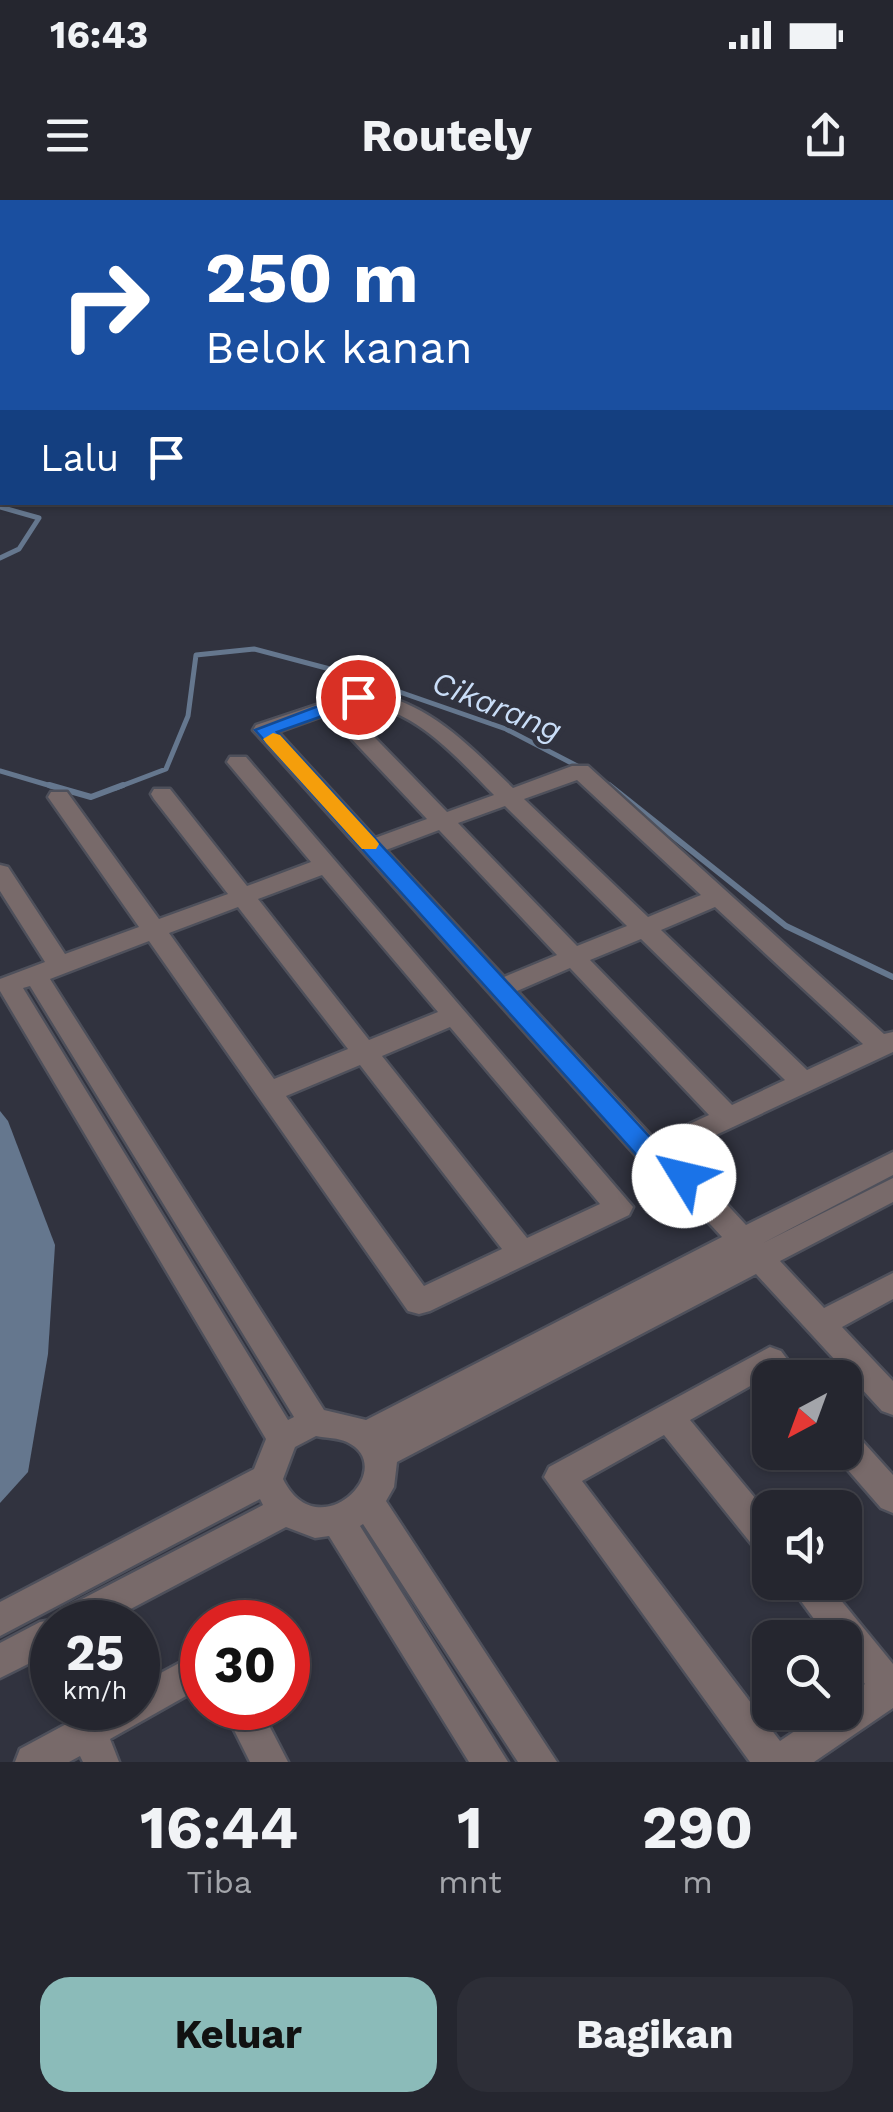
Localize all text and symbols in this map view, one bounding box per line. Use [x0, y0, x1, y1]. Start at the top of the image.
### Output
text: 16:43 [50, 13, 148, 57]
icon: menu [40, 108, 95, 163]
icon: share [798, 108, 853, 163]
text: Routely [361, 109, 532, 162]
text: 250 m [205, 237, 419, 319]
icon: right [40, 240, 170, 370]
text: Belok kanan [205, 321, 473, 374]
icon: arrive [139, 430, 194, 485]
text: Lalu [40, 436, 119, 480]
pin [316, 655, 401, 740]
water label: Cikarang [427, 663, 567, 749]
icon: arrive [331, 670, 386, 725]
position arrow [632, 1124, 736, 1228]
north arrow [752, 1360, 862, 1470]
map controls [752, 1360, 862, 1730]
button: sound [752, 1490, 862, 1600]
speed limit sign: 30 [180, 1600, 310, 1730]
button: search [752, 1620, 862, 1730]
text: 25 [66, 1623, 124, 1682]
text: km/h [63, 1676, 127, 1705]
text: 16:44 [140, 1792, 298, 1863]
text: 1 [457, 1792, 483, 1863]
text: 290 [642, 1792, 753, 1863]
text: Tiba [186, 1863, 252, 1901]
text: mnt [438, 1863, 502, 1901]
text: m [682, 1863, 713, 1901]
button: Keluar [40, 1977, 437, 2092]
button: Bagikan [457, 1977, 853, 2092]

